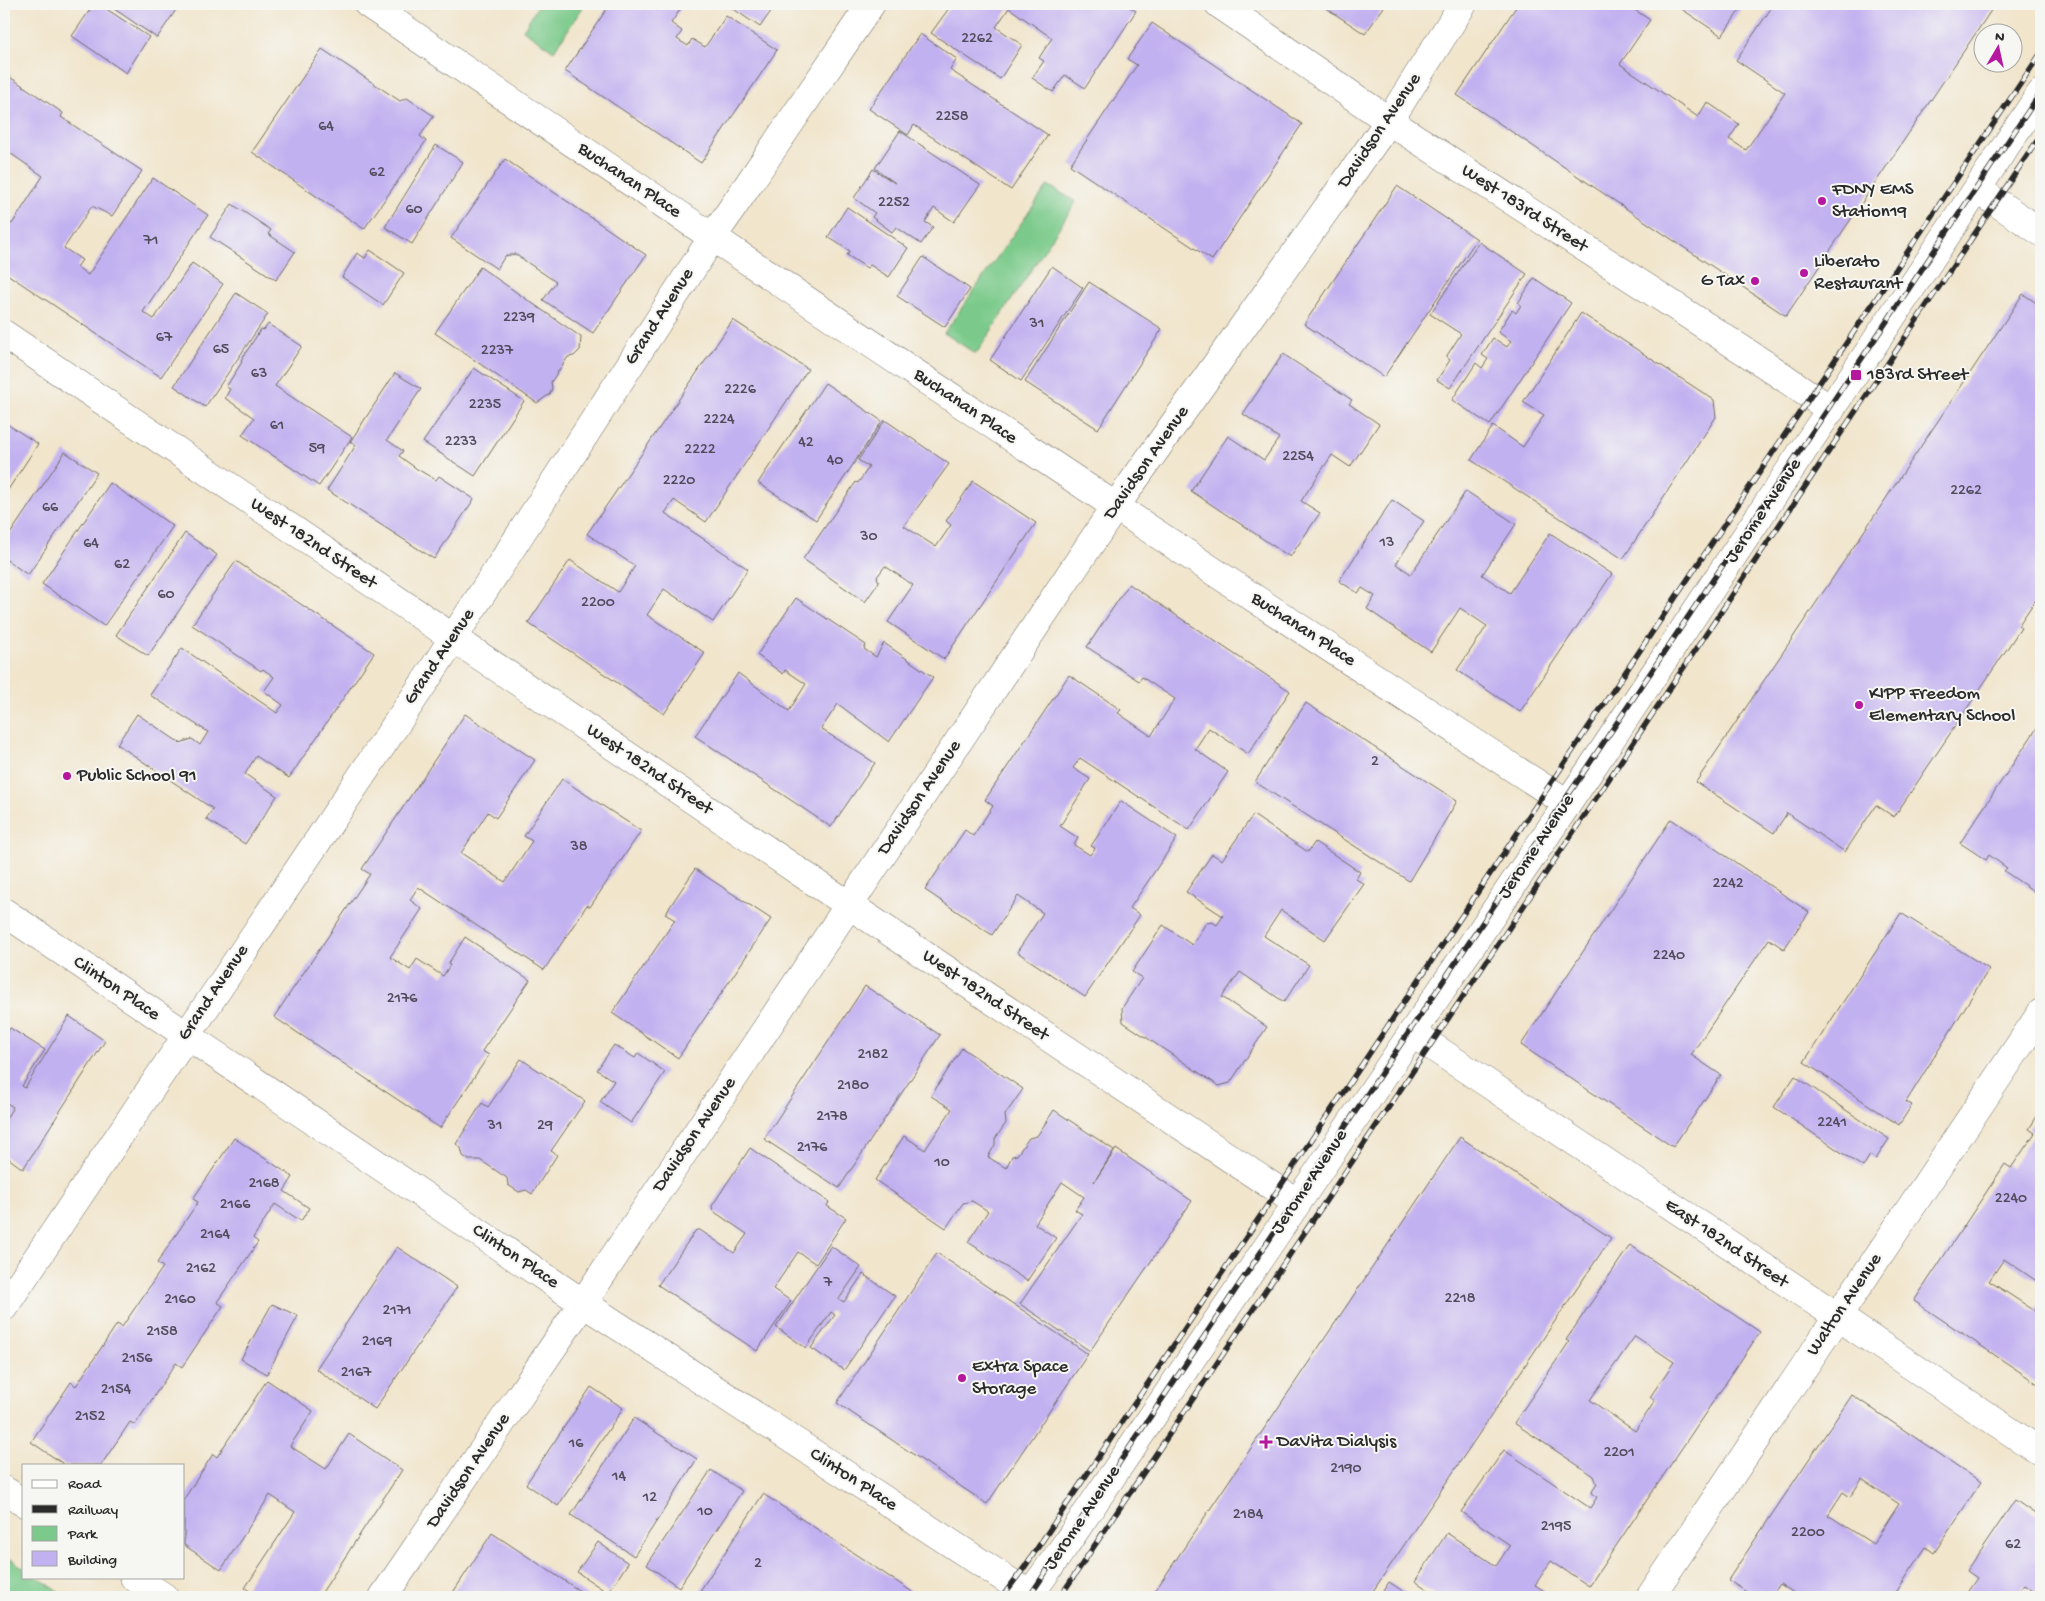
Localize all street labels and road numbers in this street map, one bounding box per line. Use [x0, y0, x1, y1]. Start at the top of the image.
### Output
street label: Davidson Avenue [1332, 69, 1427, 195]
street label: Buchanan Place [572, 137, 686, 224]
street label: West 183rd Street [1456, 160, 1593, 260]
street label: Grand Avenue [620, 264, 700, 370]
street label: Buchanan Place [908, 363, 1022, 450]
street label: Davidson Avenue [1098, 401, 1195, 526]
street label: Jerome Avenue [1721, 454, 1808, 568]
street label: West 182nd Street [245, 493, 383, 596]
street label: Buchanan Place [1245, 587, 1360, 673]
street label: Grand Avenue [399, 604, 481, 709]
street label: West 182nd Street [581, 719, 719, 822]
street label: Davidson Avenue [872, 736, 967, 862]
street label: Jerome Avenue [1494, 790, 1581, 904]
street label: Grand Avenue [173, 940, 255, 1045]
street label: West 182nd Street [917, 945, 1055, 1048]
street label: Clinton Place [68, 951, 164, 1027]
street label: Davidson Avenue [647, 1073, 742, 1199]
street label: Jerome Avenue [1267, 1125, 1354, 1239]
street label: East 182nd Street [1660, 1194, 1794, 1295]
street label: Clinton Place [467, 1219, 563, 1295]
street label: Walton Avenue [1802, 1249, 1888, 1361]
street label: Davidson Avenue [421, 1409, 516, 1535]
street label: Clinton Place [805, 1443, 901, 1517]
street label: Jerome Avenue [1040, 1461, 1127, 1575]

